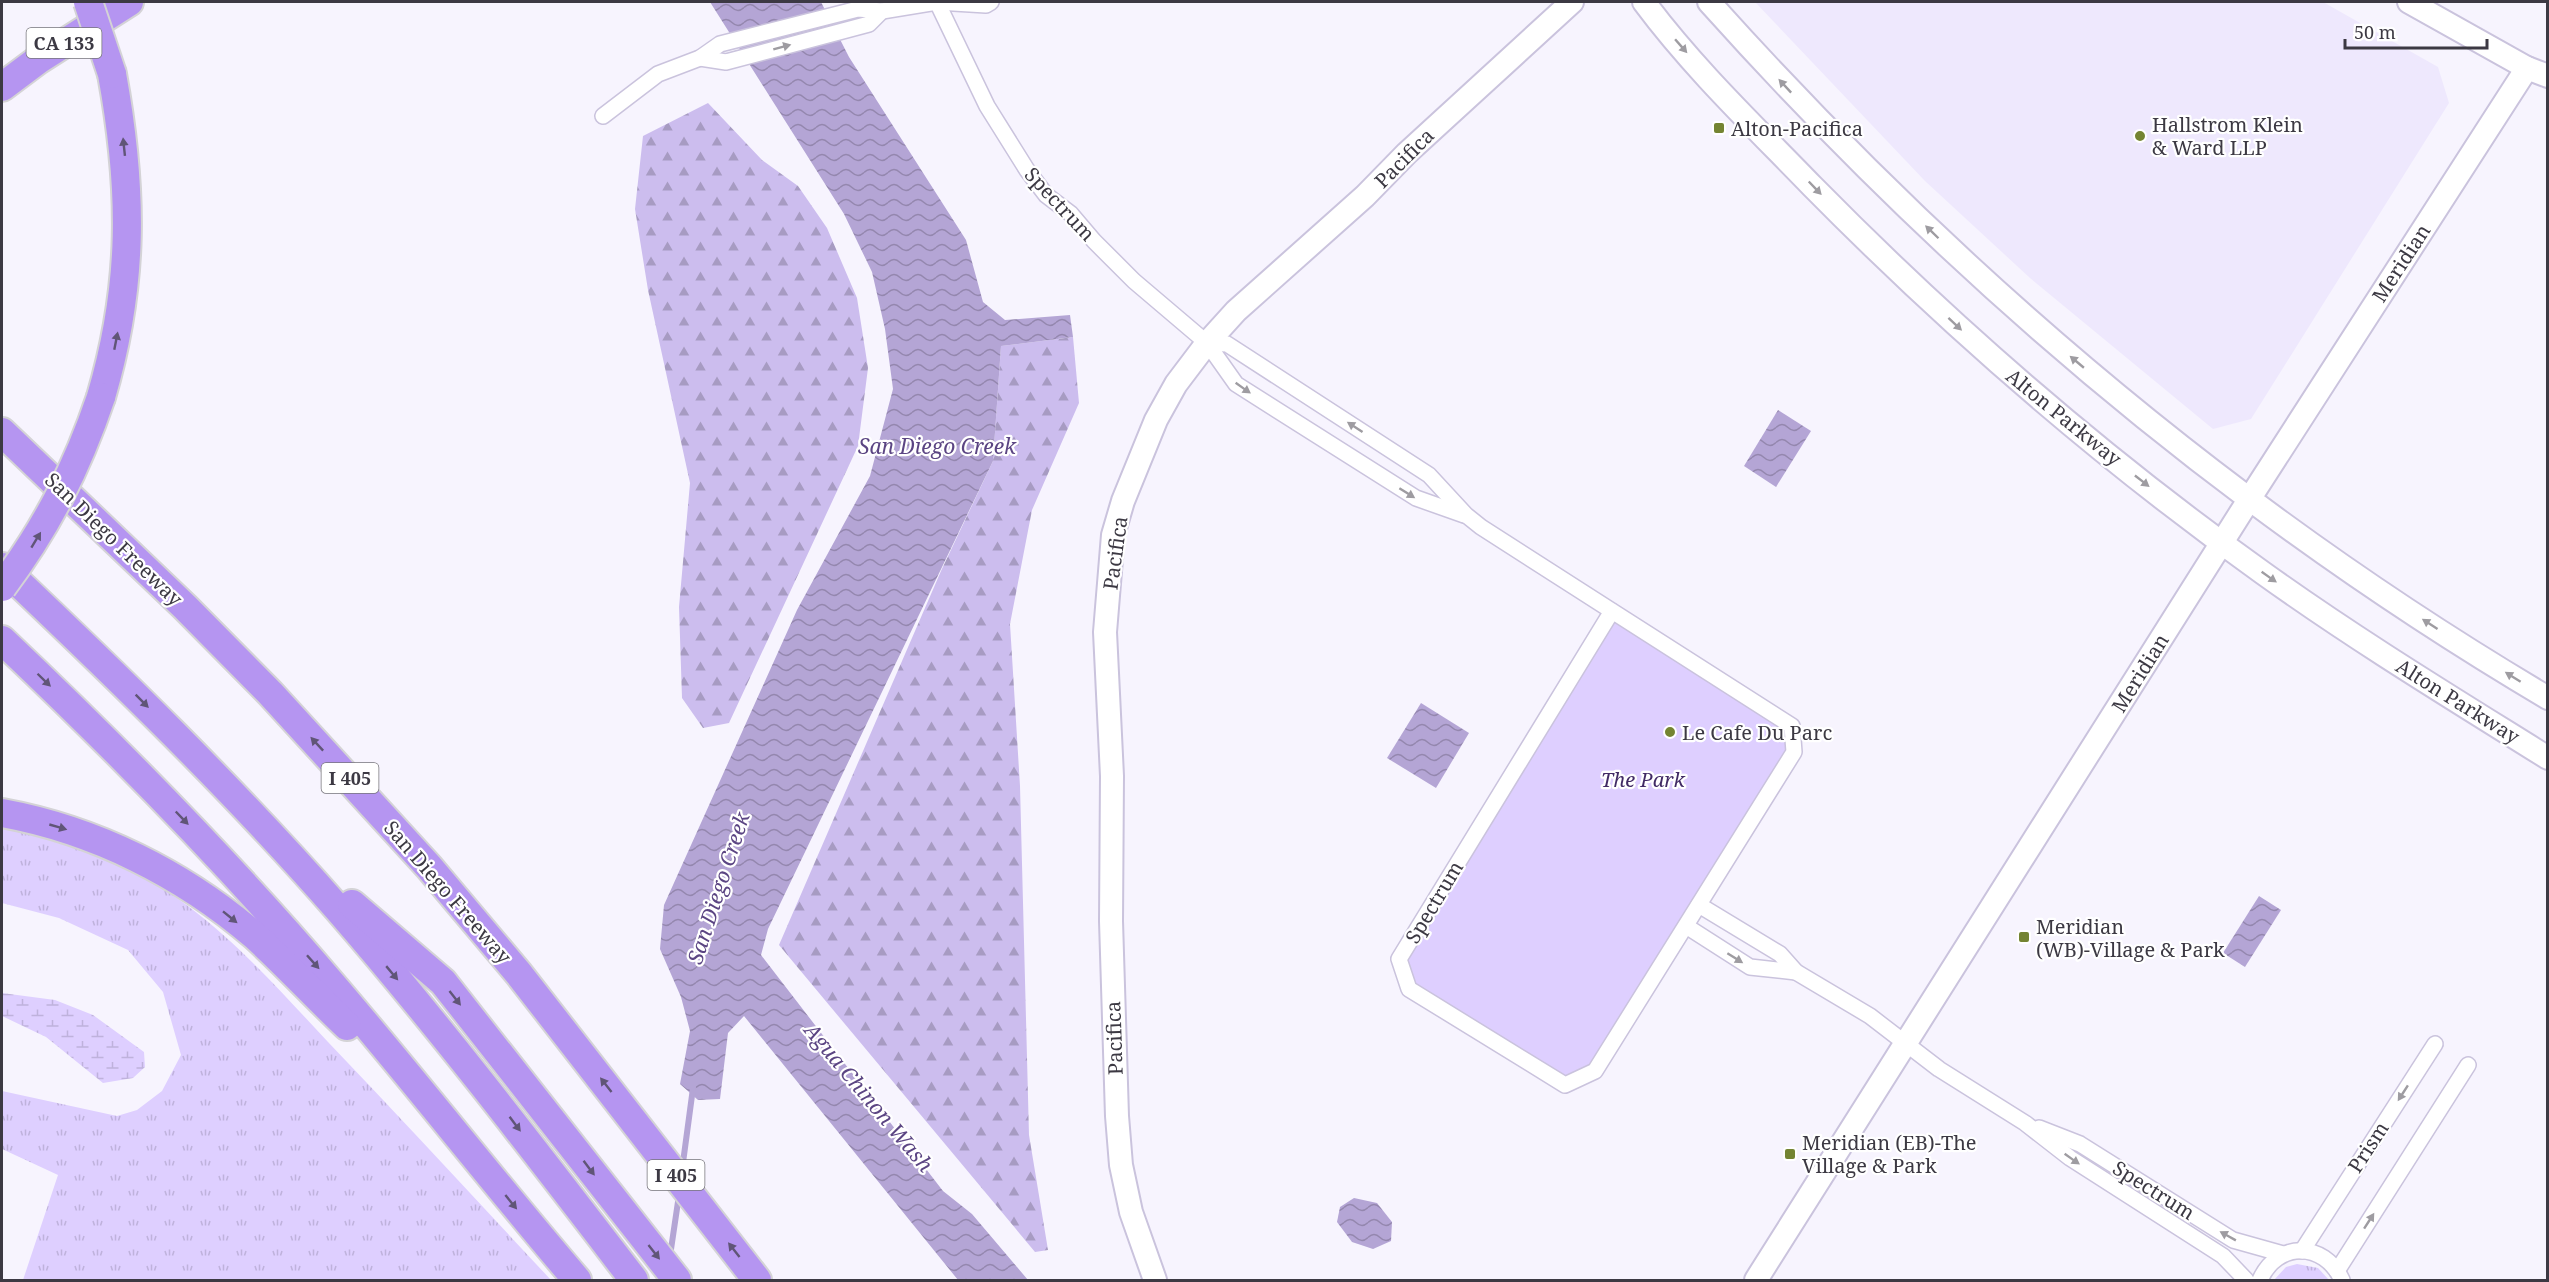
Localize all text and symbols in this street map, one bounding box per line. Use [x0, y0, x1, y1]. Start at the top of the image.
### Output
scale bar [2345, 12, 2488, 50]
text: 50 m [2354, 20, 2396, 44]
road number: CA 133 [26, 28, 101, 58]
one-way arrow [1674, 38, 1687, 53]
one-way arrow [773, 42, 791, 52]
one-way arrow [1779, 79, 1793, 93]
place label: Hallstrom Klein & Ward LLP [2152, 111, 2303, 161]
place label: Alton-Pacifica [1731, 115, 1863, 142]
marker: Alton-Pacifica [1712, 121, 1726, 135]
street label: Pacifica [1368, 122, 1440, 194]
marker: Hallstrom Klein & Ward LLP [2133, 129, 2147, 143]
one-way arrow [119, 137, 129, 156]
street label: Spectrum [1019, 161, 1101, 247]
one-way arrow [1807, 181, 1821, 195]
street label: Meridian [2366, 219, 2436, 307]
one-way arrow [1925, 225, 1939, 239]
one-way arrow [1947, 317, 1962, 330]
one-way arrow [111, 331, 120, 350]
one-way arrow [2069, 355, 2085, 368]
street label: Alton Parkway [2001, 362, 2128, 472]
one-way arrow [1235, 382, 1251, 394]
one-way arrow [1347, 422, 1364, 433]
water label: San Diego Creek [858, 432, 1017, 460]
street label: San Diego Freeway [39, 466, 189, 612]
one-way arrow [2134, 474, 2150, 487]
one-way arrow [1399, 488, 1416, 499]
street label: Pacifica [1096, 515, 1134, 591]
one-way arrow [30, 532, 41, 548]
one-way arrow [2261, 571, 2277, 582]
one-way arrow [2422, 619, 2438, 630]
street label: Meridian [2105, 628, 2175, 718]
street label: Alton Parkway [2391, 652, 2525, 750]
one-way arrow [2505, 672, 2521, 683]
one-way arrow [36, 673, 51, 686]
one-way arrow [135, 694, 149, 708]
place label: Le Cafe Du Parc [1682, 719, 1832, 746]
marker: Le Cafe Du Parc [1663, 725, 1677, 739]
one-way arrow [311, 737, 325, 751]
road number: I 405 [322, 763, 378, 793]
park label: The Park [1601, 766, 1686, 793]
water label: San Diego Creek [680, 808, 756, 967]
one-way arrow [175, 810, 189, 825]
street label: San Diego Freeway [378, 815, 518, 970]
one-way arrow [49, 823, 67, 832]
street label: Spectrum [1399, 856, 1469, 948]
one-way arrow [222, 910, 238, 923]
place label: Meridian (WB)-Village & Park [2036, 913, 2225, 963]
marker: Meridian (WB)-Village & Park [2017, 930, 2031, 944]
one-way arrow [1727, 952, 1743, 963]
one-way arrow [306, 954, 319, 969]
one-way arrow [385, 965, 398, 980]
one-way arrow [449, 990, 462, 1006]
street label: Pacifica [1099, 1001, 1129, 1075]
water label: Agua Chinon Wash [797, 1015, 940, 1178]
one-way arrow [600, 1077, 612, 1093]
one-way arrow [2398, 1085, 2409, 1101]
street label: Prism [2341, 1116, 2395, 1178]
one-way arrow [508, 1117, 520, 1132]
place label: Meridian (EB)-The Village & Park [1802, 1129, 1977, 1179]
marker: Meridian (EB)-The Village & Park [1783, 1147, 1797, 1161]
one-way arrow [2063, 1153, 2079, 1165]
street label: Spectrum [2108, 1154, 2200, 1226]
one-way arrow [583, 1159, 595, 1175]
road number: I 405 [648, 1160, 704, 1190]
one-way arrow [504, 1194, 517, 1210]
one-way arrow [2363, 1213, 2374, 1229]
one-way arrow [2219, 1231, 2236, 1241]
one-way arrow [727, 1242, 740, 1258]
one-way arrow [648, 1244, 661, 1260]

